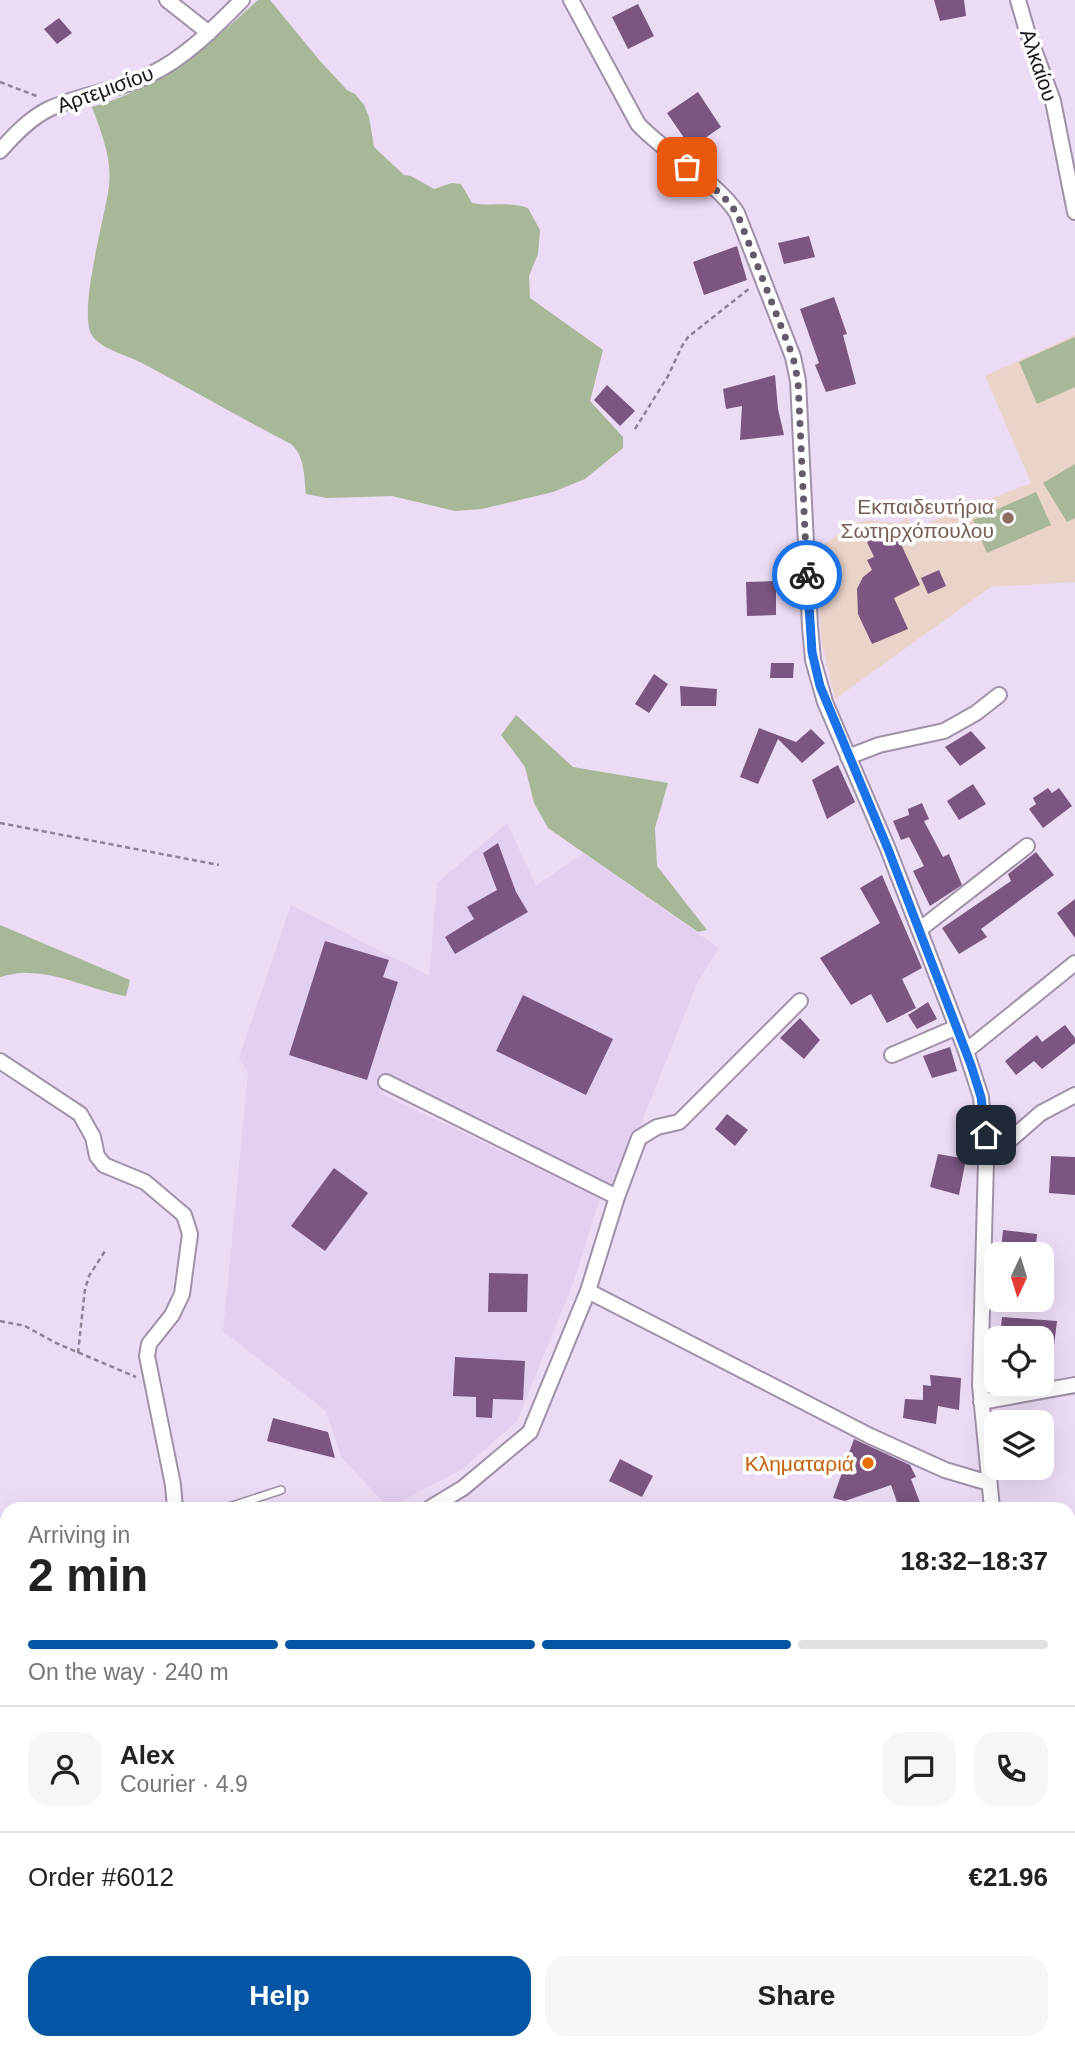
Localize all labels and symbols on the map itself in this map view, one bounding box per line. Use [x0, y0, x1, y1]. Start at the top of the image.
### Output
street label: Αλκαίου [1016, 26, 1062, 104]
street label: Αρτεμισίου [54, 61, 156, 117]
pin [657, 137, 717, 197]
place label: Εκπαιδευτήρια Σωτηρχόπουλου [840, 495, 994, 542]
marker: Εκπαιδευτήρια Σωτηρχόπουλου [1000, 510, 1016, 526]
courier [772, 540, 842, 610]
pin [956, 1105, 1016, 1165]
north arrow [984, 1242, 1054, 1312]
place label: Κληματαριά [745, 1452, 854, 1475]
marker: Κληματαριά [860, 1455, 876, 1471]

